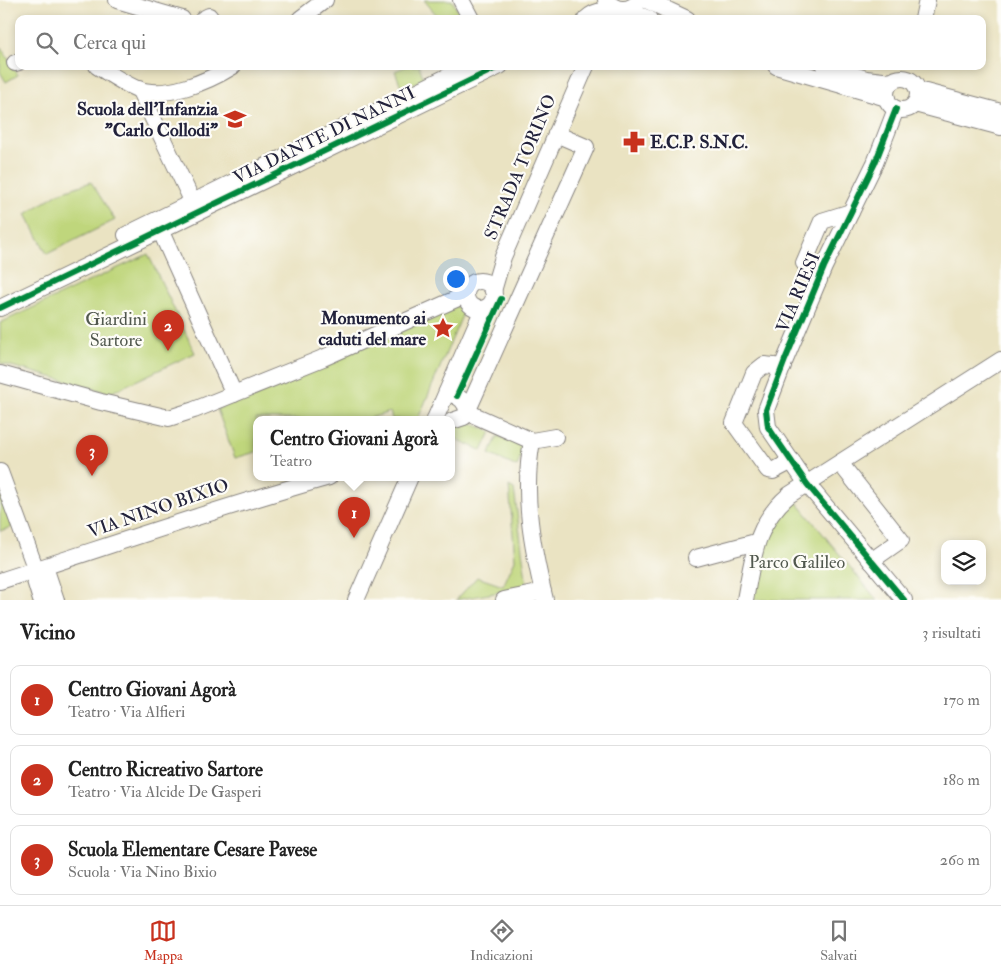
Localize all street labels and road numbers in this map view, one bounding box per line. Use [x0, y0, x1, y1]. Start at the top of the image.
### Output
street label: VIA DANTE DI NANNI [229, 81, 419, 190]
street label: STRADA TORINO [479, 91, 561, 243]
street label: VIA RIESI [771, 248, 826, 336]
street label: VIA NINO BIXIO [85, 474, 232, 543]

